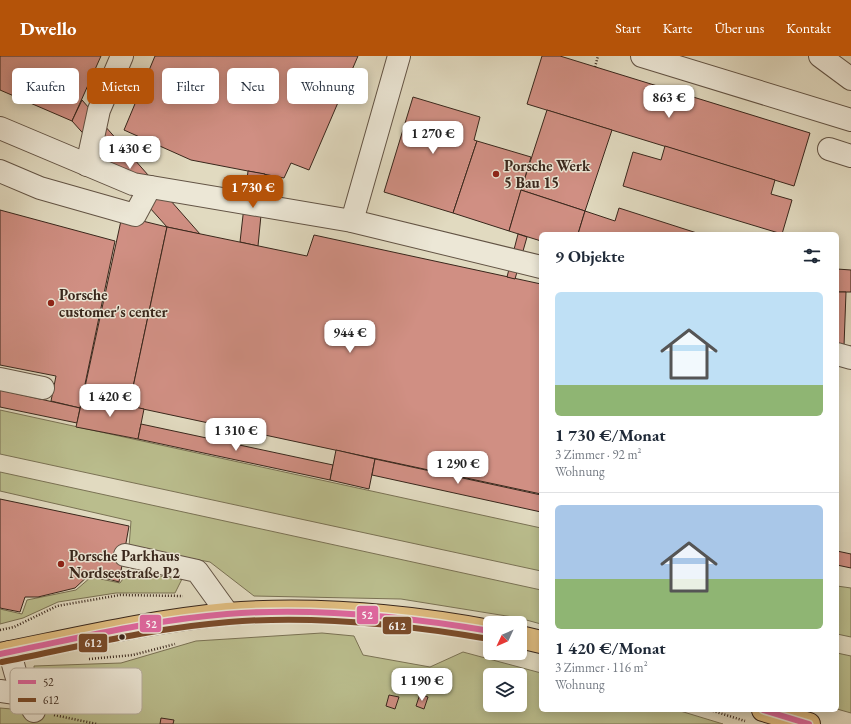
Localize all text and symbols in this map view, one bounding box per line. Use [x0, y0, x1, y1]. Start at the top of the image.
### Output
text: Dwello [20, 16, 77, 41]
text: Start [615, 19, 641, 37]
text: Karte [663, 19, 692, 37]
text: Über uns [714, 19, 764, 37]
text: Kontakt [786, 19, 831, 37]
chip: Kaufen [12, 68, 79, 104]
chip: Mieten [87, 68, 154, 104]
chip: Filter [162, 68, 219, 104]
chip: Neu [227, 68, 279, 104]
chip: Wohnung [287, 68, 368, 104]
pin: 863 € [641, 85, 697, 119]
text: 863 € [652, 89, 686, 106]
pin: 1 270 € [396, 121, 470, 155]
text: 1 270 € [411, 125, 455, 142]
pin: 1 430 € [93, 136, 167, 170]
text: 1 430 € [108, 140, 152, 157]
place label: Porsche Werk 5 Bau 15 [504, 156, 591, 192]
marker: Porsche Werk 5 Bau 15 [491, 169, 501, 179]
pin: 1 730 € [216, 175, 290, 209]
text: 1 730 € [231, 179, 275, 196]
text: 9 Objekte [555, 245, 625, 267]
icon: filters [801, 245, 823, 267]
place label: Porsche customer's center [59, 285, 169, 321]
marker: Porsche customer's center [46, 298, 56, 308]
icon: home [653, 318, 725, 390]
pin: 944 € [322, 320, 378, 354]
text: 944 € [333, 324, 367, 341]
pin: 1 420 € [73, 384, 147, 418]
text: 1 420 € [88, 388, 132, 405]
pin: 1 310 € [199, 418, 273, 452]
text: 1 310 € [214, 422, 258, 439]
text: 1 730 €/Monat [555, 424, 666, 446]
text: 3 Zimmer · 92 m² [555, 446, 641, 463]
pin: 1 290 € [421, 451, 495, 485]
text: 1 290 € [436, 455, 480, 472]
text: Wohnung [555, 463, 605, 480]
icon: home [653, 531, 725, 603]
place label: Porsche Parkhaus Nordseestraße P2 [69, 546, 180, 582]
marker: Porsche Parkhaus Nordseestraße P2 [56, 559, 66, 569]
line badge: 52 [356, 605, 379, 625]
text: 52 [361, 608, 373, 622]
line badge: 52 [139, 614, 162, 633]
line badge: 612 [382, 616, 412, 635]
north arrow [483, 616, 527, 660]
map controls [483, 616, 527, 712]
text: 52 [145, 617, 157, 631]
text: 612 [388, 619, 406, 633]
unlabelled marker [117, 632, 127, 642]
line badge: 612 [78, 633, 108, 653]
text: 612 [84, 636, 102, 650]
text: 1 420 €/Monat [555, 637, 666, 659]
text: 3 Zimmer · 116 m² [555, 659, 648, 676]
legend [10, 668, 142, 714]
pin: 1 190 € [385, 668, 459, 702]
button: layers [483, 668, 527, 712]
text: 1 190 € [400, 672, 444, 689]
text: 52 [43, 675, 54, 689]
text: Wohnung [555, 676, 605, 693]
text: 612 [43, 693, 60, 707]

